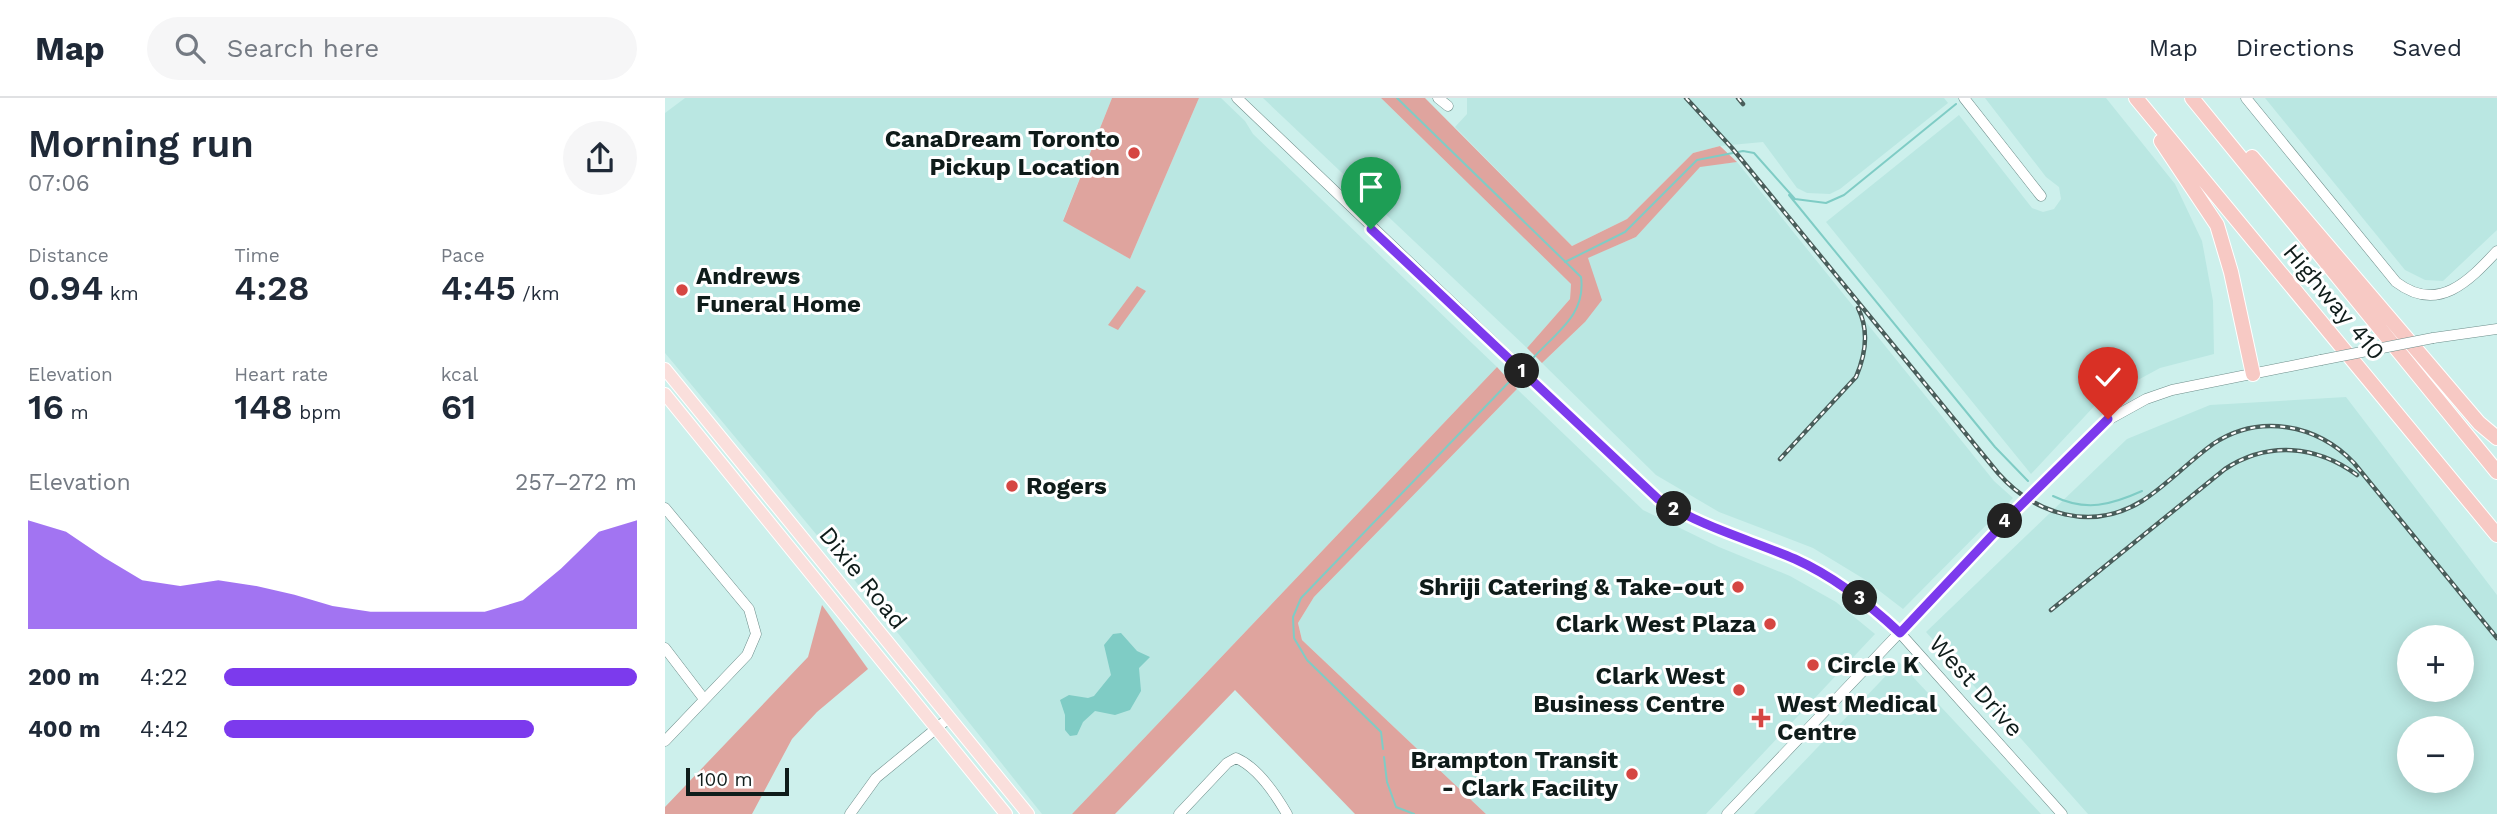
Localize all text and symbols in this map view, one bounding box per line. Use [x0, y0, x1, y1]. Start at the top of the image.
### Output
search box [147, 17, 637, 80]
text: Map [35, 29, 105, 68]
icon: search [171, 29, 209, 67]
text: Search here [227, 33, 379, 63]
text: Map [2149, 34, 2198, 62]
text: Directions [2236, 34, 2354, 62]
text: Saved [2392, 34, 2462, 62]
button: share [563, 121, 637, 195]
text: Morning run [28, 122, 254, 166]
place label: CanaDream Toronto Pickup Location [885, 125, 1120, 181]
marker: CanaDream Toronto Pickup Location [1126, 145, 1142, 161]
pin [1341, 157, 1401, 229]
icon: arrive [1352, 168, 1390, 206]
text: 07:06 [28, 170, 90, 197]
street label: Highway 410 [2277, 238, 2391, 366]
text: Distance [28, 244, 109, 267]
text: Time [234, 244, 280, 267]
text: Pace [441, 244, 485, 267]
place label: Andrews Funeral Home [696, 262, 861, 318]
text: 0.94 [28, 267, 103, 309]
text: 4:28 [234, 267, 309, 309]
text: 4:45 [441, 267, 516, 309]
text: km [103, 282, 139, 305]
text: /km [516, 282, 560, 305]
marker: Andrews Funeral Home [674, 282, 690, 298]
pin [2078, 347, 2138, 419]
pin: 1 [1505, 354, 1539, 388]
icon: check [2089, 358, 2127, 396]
text: 1 [1517, 359, 1526, 382]
text: Elevation [28, 363, 113, 386]
text: Heart rate [234, 363, 328, 386]
text: kcal [441, 363, 478, 386]
text: 16 [28, 386, 64, 428]
text: 148 [234, 386, 293, 428]
text: 61 [441, 386, 476, 428]
text: m [64, 401, 89, 424]
text: bpm [293, 401, 341, 424]
text: Elevation [28, 469, 131, 496]
text: 257–272 m [515, 469, 637, 496]
place label: Rogers [1026, 472, 1107, 500]
marker: Rogers [1004, 478, 1020, 494]
pin: 2 [1657, 492, 1691, 526]
text: 2 [1668, 497, 1679, 520]
pin: 4 [1987, 504, 2023, 538]
text: 4 [1998, 509, 2011, 532]
street label: Dixie Road [813, 521, 913, 635]
place label: Shriji Catering & Take-out [1419, 573, 1725, 601]
marker: Shriji Catering & Take-out [1730, 579, 1746, 595]
pin: 3 [1843, 580, 1877, 616]
text: 3 [1854, 586, 1865, 609]
place label: Clark West Plaza [1555, 610, 1756, 638]
marker: Clark West Plaza [1762, 616, 1778, 632]
map controls [2397, 625, 2474, 793]
button: + [2397, 625, 2474, 702]
street label: West Drive [1923, 630, 2029, 742]
place label: Circle K [1827, 651, 1920, 679]
marker: Circle K [1805, 657, 1821, 673]
place label: Clark West Business Centre [1533, 662, 1726, 718]
text: 200 m [28, 664, 100, 691]
text: 4:22 [140, 664, 188, 691]
marker: Clark West Business Centre [1731, 682, 1747, 698]
place label: West Medical Centre [1777, 690, 1937, 746]
marker: West Medical Centre [1751, 708, 1771, 728]
text: 400 m [28, 716, 101, 743]
text: 4:42 [140, 716, 188, 743]
button: − [2397, 716, 2474, 793]
place label: Brampton Transit - Clark Facility [1410, 746, 1619, 802]
scale bar [686, 765, 789, 797]
marker: Brampton Transit - Clark Facility [1624, 766, 1640, 782]
text: 100 m [697, 768, 753, 791]

